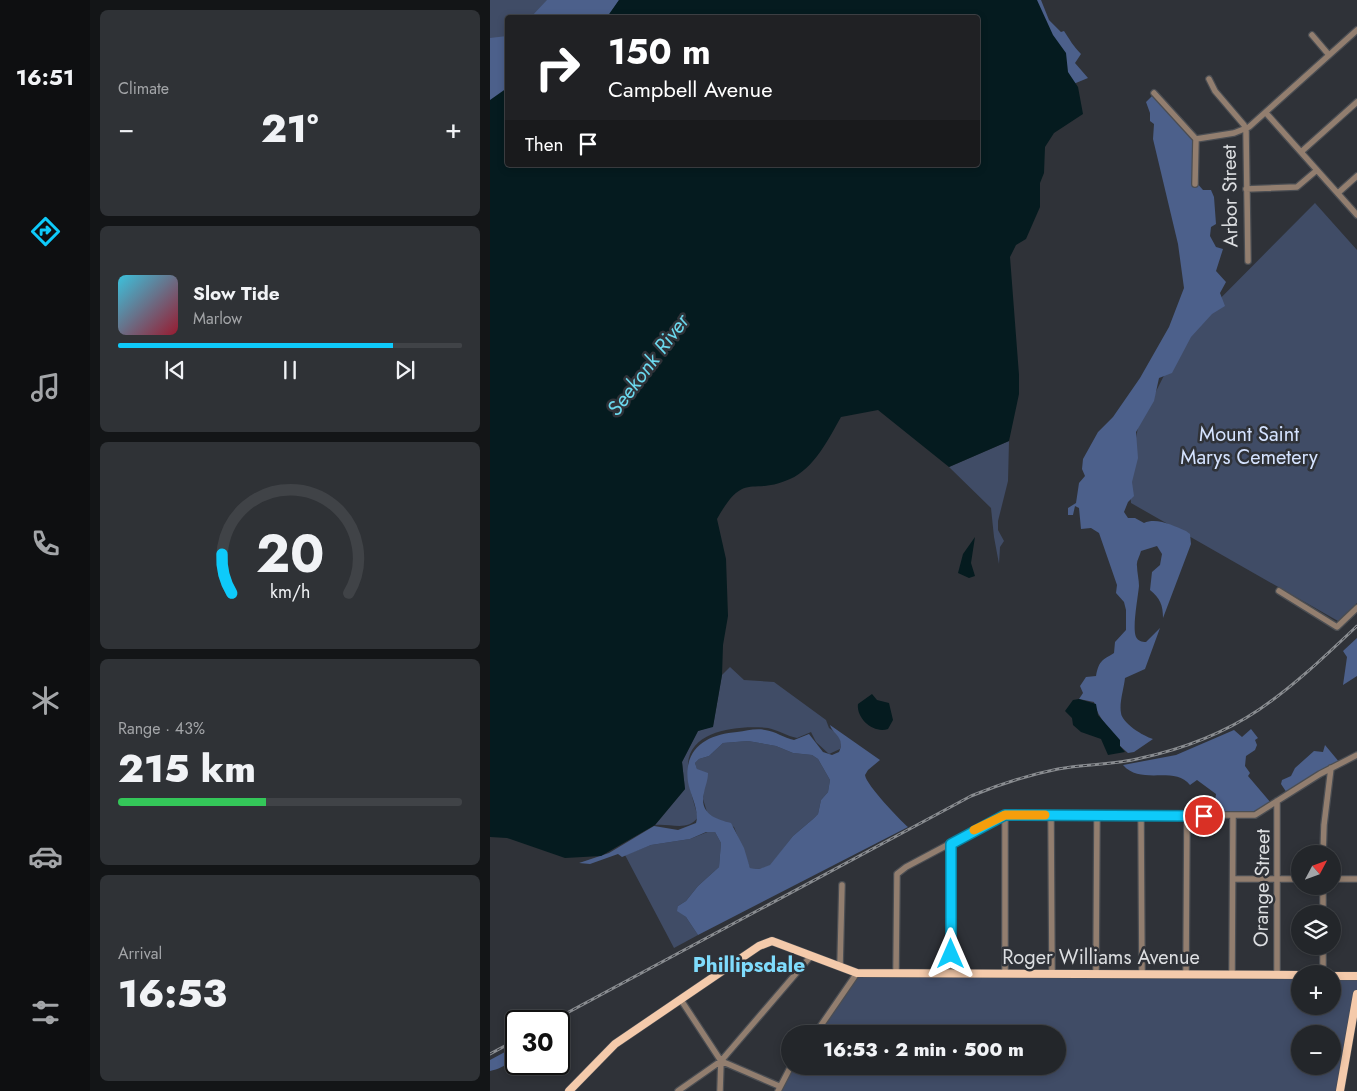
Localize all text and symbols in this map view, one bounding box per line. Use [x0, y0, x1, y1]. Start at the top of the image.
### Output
text: 150 m [608, 27, 711, 77]
icon: right [525, 35, 590, 100]
text: 16:51 [16, 61, 74, 93]
text: Campbell Avenue [608, 73, 772, 105]
text: Climate [118, 77, 169, 100]
text: 21° [261, 101, 318, 156]
text: − [118, 108, 135, 149]
text: + [445, 108, 462, 149]
icon: arrive [574, 130, 602, 158]
text: Then [525, 131, 564, 158]
street label: Arbor Street [1215, 144, 1245, 248]
icon: directions [28, 214, 63, 249]
text: Slow Tide [193, 280, 280, 307]
text: Marlow [193, 307, 242, 330]
water label: Seekonk River [600, 307, 697, 422]
icon: previous [161, 356, 189, 384]
icon: pause [276, 356, 304, 384]
icon: next [391, 356, 419, 384]
icon: music [28, 370, 63, 405]
park label: Mount Saint Marys Cemetery [1180, 420, 1318, 472]
text: 20 [256, 516, 324, 592]
icon: phone [28, 526, 63, 561]
text: km/h [270, 579, 310, 605]
icon: climate [28, 683, 63, 718]
text: Range · 43% [118, 717, 205, 740]
text: 215 km [118, 741, 256, 796]
pin [1183, 795, 1225, 837]
icon: arrive [1190, 802, 1218, 830]
street label: Orange Street [1246, 828, 1278, 947]
icon: car [28, 839, 63, 874]
north arrow [1291, 845, 1341, 895]
map controls [1291, 845, 1341, 1075]
button: layers [1291, 905, 1341, 955]
position arrow [924, 927, 976, 979]
text: Arrival [118, 942, 162, 965]
street label: Roger Williams Avenue [1002, 943, 1200, 972]
district label: Phillipsdale [693, 950, 805, 980]
button: + [1291, 965, 1341, 1015]
text: 16:53 [118, 966, 227, 1021]
icon: filters [28, 995, 63, 1030]
speed limit sign: 30 [505, 1010, 570, 1075]
button: − [1291, 1025, 1341, 1075]
text: 16:53 · 2 min · 500 m [823, 1036, 1024, 1063]

